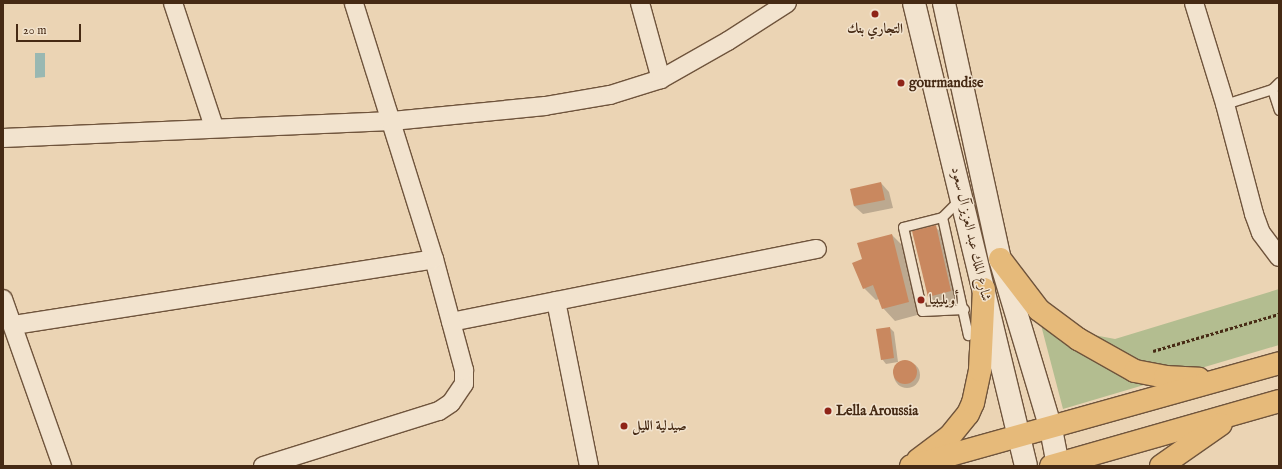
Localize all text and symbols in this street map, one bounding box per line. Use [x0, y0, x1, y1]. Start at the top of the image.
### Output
marker: التجاري بنك [870, 9, 880, 19]
scale bar [18, 16, 83, 42]
place label: التجاري بنك [847, 21, 903, 37]
text: 20 m [23, 23, 46, 38]
place label: gourmandise [909, 75, 983, 91]
marker: gourmandise [896, 78, 906, 88]
street label: شارع الملك عبد العزيز آل سعود [947, 165, 995, 303]
place label: أويليبيا [929, 292, 958, 308]
marker: أويليبيا [916, 295, 926, 305]
place label: Lella Aroussia [836, 403, 918, 419]
marker: Lella Aroussia [823, 406, 833, 416]
place label: صيدلية الليل [632, 418, 687, 434]
marker: صيدلية الليل [619, 421, 629, 431]

